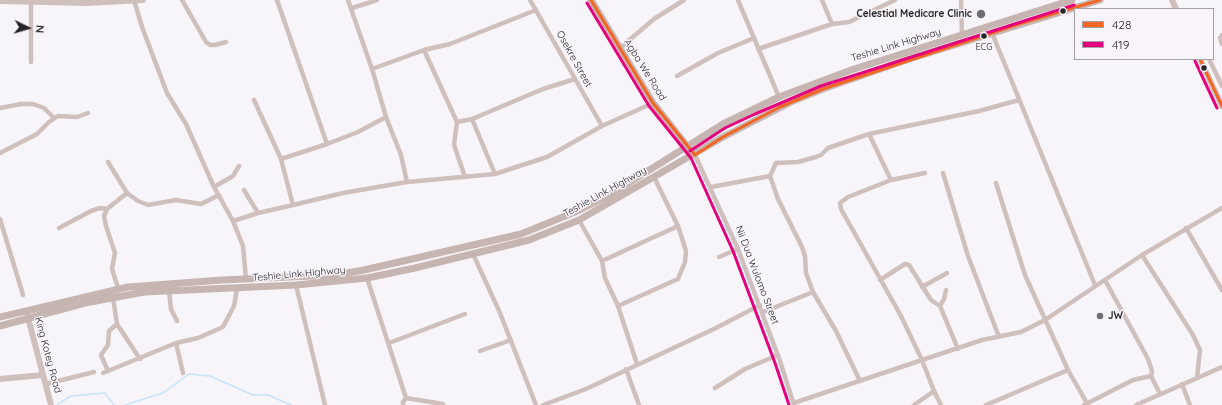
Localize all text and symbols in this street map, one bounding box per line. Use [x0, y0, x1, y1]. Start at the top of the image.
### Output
unlabelled marker [1058, 6, 1068, 16]
north arrow [8, 8, 48, 48]
place label: Celestial Medicare Clinic [856, 8, 972, 20]
marker: Celestial Medicare Clinic [975, 8, 987, 20]
legend [1074, 8, 1214, 60]
text: 428 [1112, 17, 1131, 32]
text: N [33, 24, 47, 34]
street label: Teshie Link Highway [850, 26, 942, 64]
street label: Osekre Street [554, 29, 594, 89]
marker: ECG [979, 31, 989, 41]
street label: Agba We Road [621, 37, 669, 103]
text: 419 [1112, 37, 1129, 52]
place label: ECG [975, 42, 993, 52]
unlabelled marker [1199, 63, 1209, 73]
street label: Teshie Link Highway [561, 164, 649, 220]
street label: Nii Dua Wulomo Street [733, 224, 781, 326]
street label: Teshie Link Highway [252, 264, 346, 284]
place label: JW [1108, 310, 1123, 322]
marker: JW [1095, 311, 1105, 321]
street label: King Kotey Road [32, 316, 64, 394]

